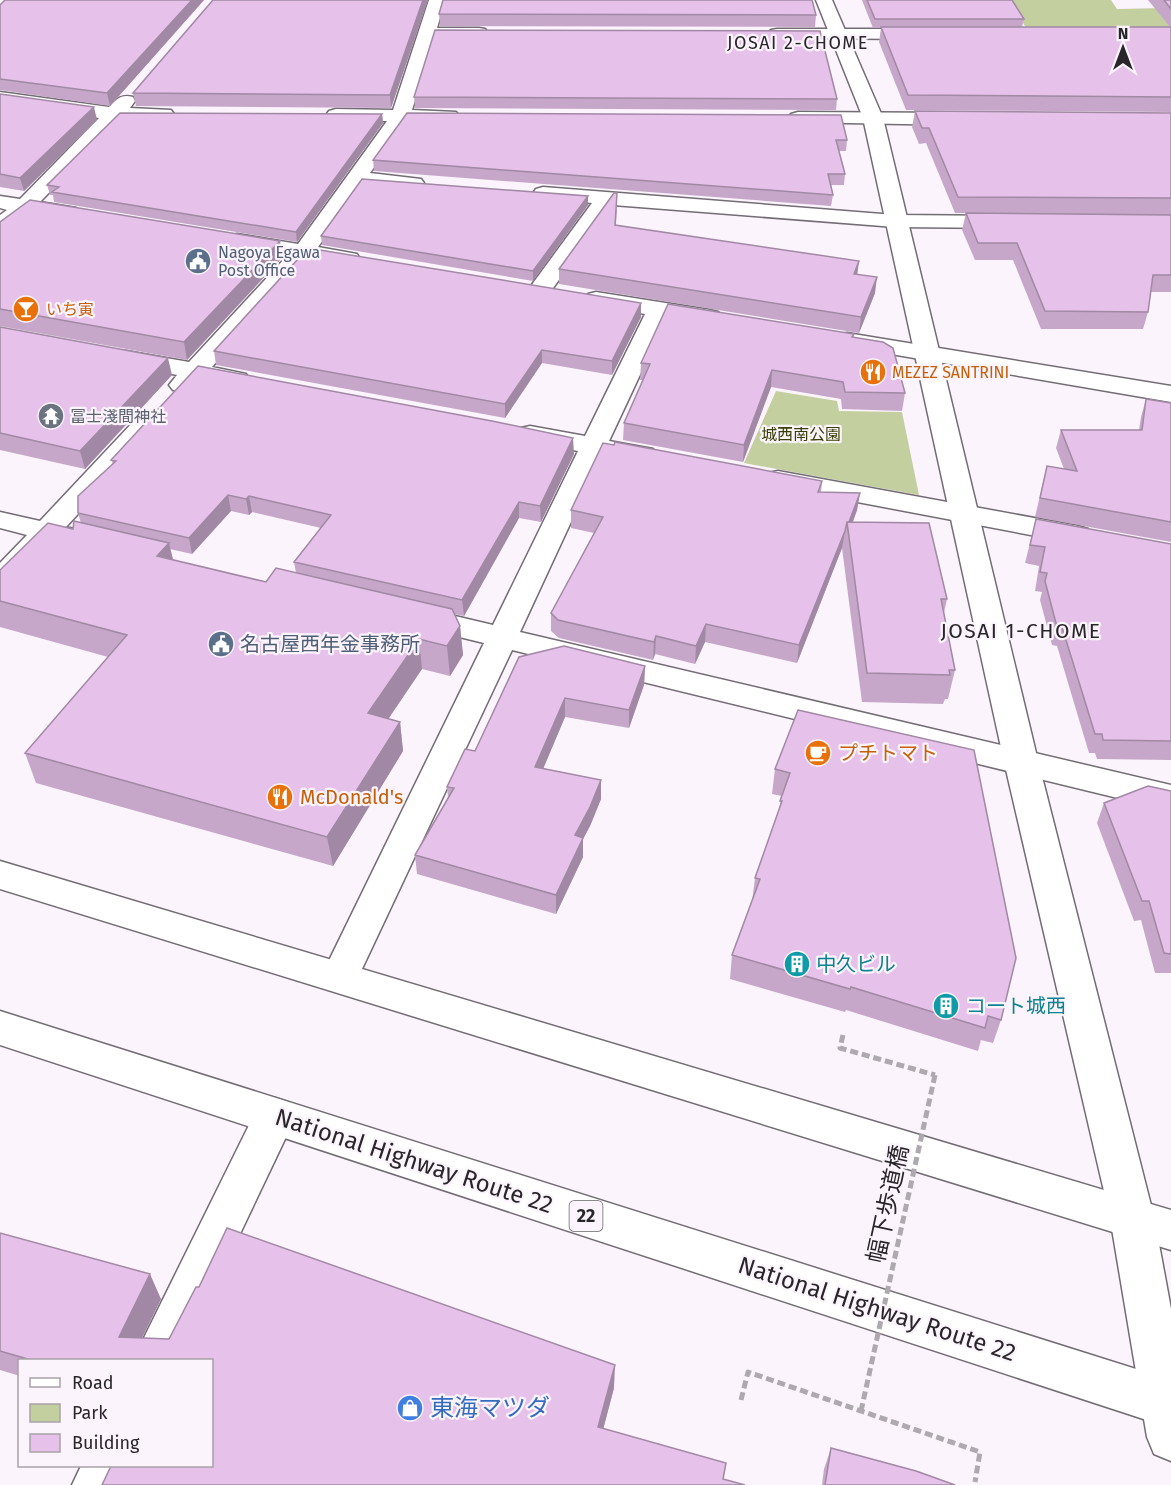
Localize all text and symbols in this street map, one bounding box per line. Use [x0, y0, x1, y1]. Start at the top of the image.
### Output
north arrow [1093, 18, 1153, 78]
text: N [1118, 24, 1128, 43]
district label: JOSAI 2-CHOME [727, 32, 869, 54]
place label: Nagoya Egawa Post Office [218, 243, 320, 280]
public building icon: Nagoya Egawa Post Office [183, 246, 213, 276]
bar icon: いち寅 [11, 294, 41, 324]
place label: いち寅 [46, 300, 94, 319]
restaurant icon: MEZEZ SANTRINI [858, 357, 888, 387]
place label: MEZEZ SANTRINI [892, 363, 1009, 382]
temple icon: 冨士淺間神社 [36, 401, 66, 431]
place label: 冨士淺間神社 [70, 407, 166, 426]
park label: 城西南公園 [761, 425, 841, 444]
district label: JOSAI 1-CHOME [940, 618, 1102, 644]
public building icon: 名古屋西年金事務所 [206, 629, 236, 659]
place label: 名古屋西年金事務所 [240, 632, 420, 656]
cafe icon: プチトマト [803, 738, 833, 768]
place label: プチトマト [838, 741, 938, 765]
restaurant icon: McDonald's [265, 782, 295, 812]
place label: McDonald's [300, 785, 403, 809]
building icon: 中久ビル [782, 949, 812, 979]
place label: 中久ビル [816, 952, 896, 976]
building icon: コート城西 [931, 991, 961, 1021]
place label: コート城西 [966, 994, 1066, 1018]
street label: National Highway Route 22 [272, 1103, 556, 1219]
street label: 幅下歩道橋 [862, 1142, 914, 1266]
road number: 22 [570, 1201, 602, 1231]
street label: National Highway Route 22 [735, 1251, 1019, 1367]
legend [18, 1359, 213, 1467]
text: Road [72, 1372, 114, 1394]
shop icon: 東海マツダ [395, 1393, 425, 1423]
place label: 東海マツダ [430, 1394, 550, 1422]
text: Park [72, 1402, 108, 1424]
text: Building [72, 1432, 140, 1454]

